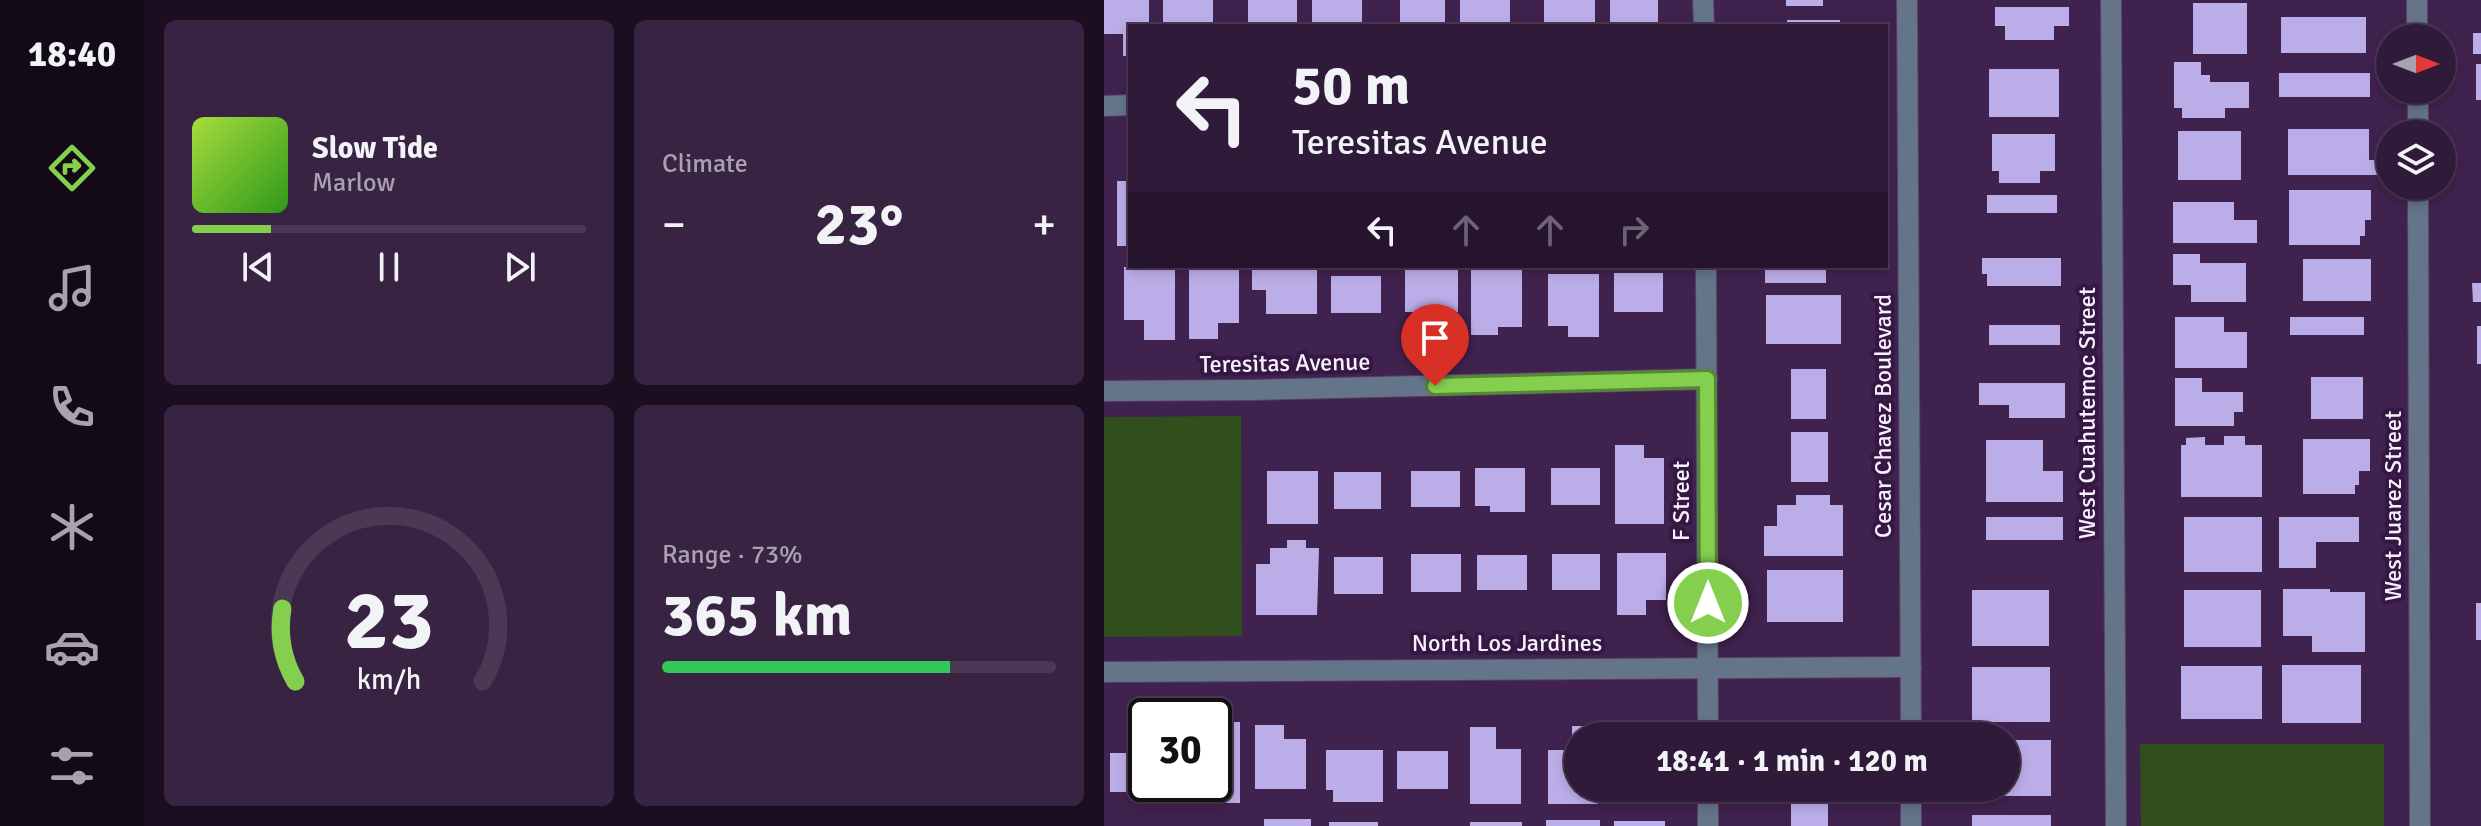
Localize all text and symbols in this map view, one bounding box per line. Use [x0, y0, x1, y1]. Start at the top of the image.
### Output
north arrow [2376, 24, 2456, 104]
map controls [2376, 24, 2456, 200]
text: 18:40 [28, 32, 116, 77]
text: 50 m [1292, 51, 1410, 120]
icon: left [1160, 56, 1264, 160]
text: Teresitas Avenue [1292, 120, 1548, 165]
button: layers [2376, 120, 2456, 200]
text: Slow Tide [312, 130, 438, 167]
icon: directions [44, 140, 100, 196]
text: Climate [662, 148, 748, 180]
text: Marlow [312, 167, 395, 199]
text: 23° [815, 188, 903, 262]
text: − [662, 198, 686, 252]
text: + [1032, 198, 1056, 252]
icon: left [1360, 208, 1404, 252]
icon: ahead [1444, 208, 1488, 252]
icon: ahead [1528, 208, 1572, 252]
icon: right [1612, 208, 1656, 252]
icon: previous [236, 245, 280, 289]
icon: pause [367, 245, 411, 289]
icon: next [498, 245, 542, 289]
icon: music [44, 260, 100, 316]
street label: West Cuahutemoc Street [2072, 287, 2102, 539]
street label: Cesar Chavez Boulevard [1868, 294, 1898, 538]
pin [1401, 304, 1469, 386]
icon: arrive [1413, 316, 1457, 360]
street label: Teresitas Avenue [1199, 347, 1371, 379]
icon: phone [44, 379, 100, 435]
street label: West Juarez Street [2378, 411, 2408, 601]
street label: F Street [1666, 461, 1696, 541]
icon: climate [44, 499, 100, 555]
text: Range · 73% [662, 539, 803, 571]
position arrow [1666, 561, 1750, 645]
text: 23 [344, 569, 434, 671]
text: 365 km [662, 579, 852, 653]
icon: car [44, 619, 100, 675]
street label: North Los Jardines [1412, 628, 1602, 658]
text: km/h [357, 662, 421, 697]
speed limit sign: 30 [1128, 698, 1232, 802]
icon: filters [44, 738, 100, 794]
text: 18:41 · 1 min · 120 m [1656, 743, 1928, 780]

